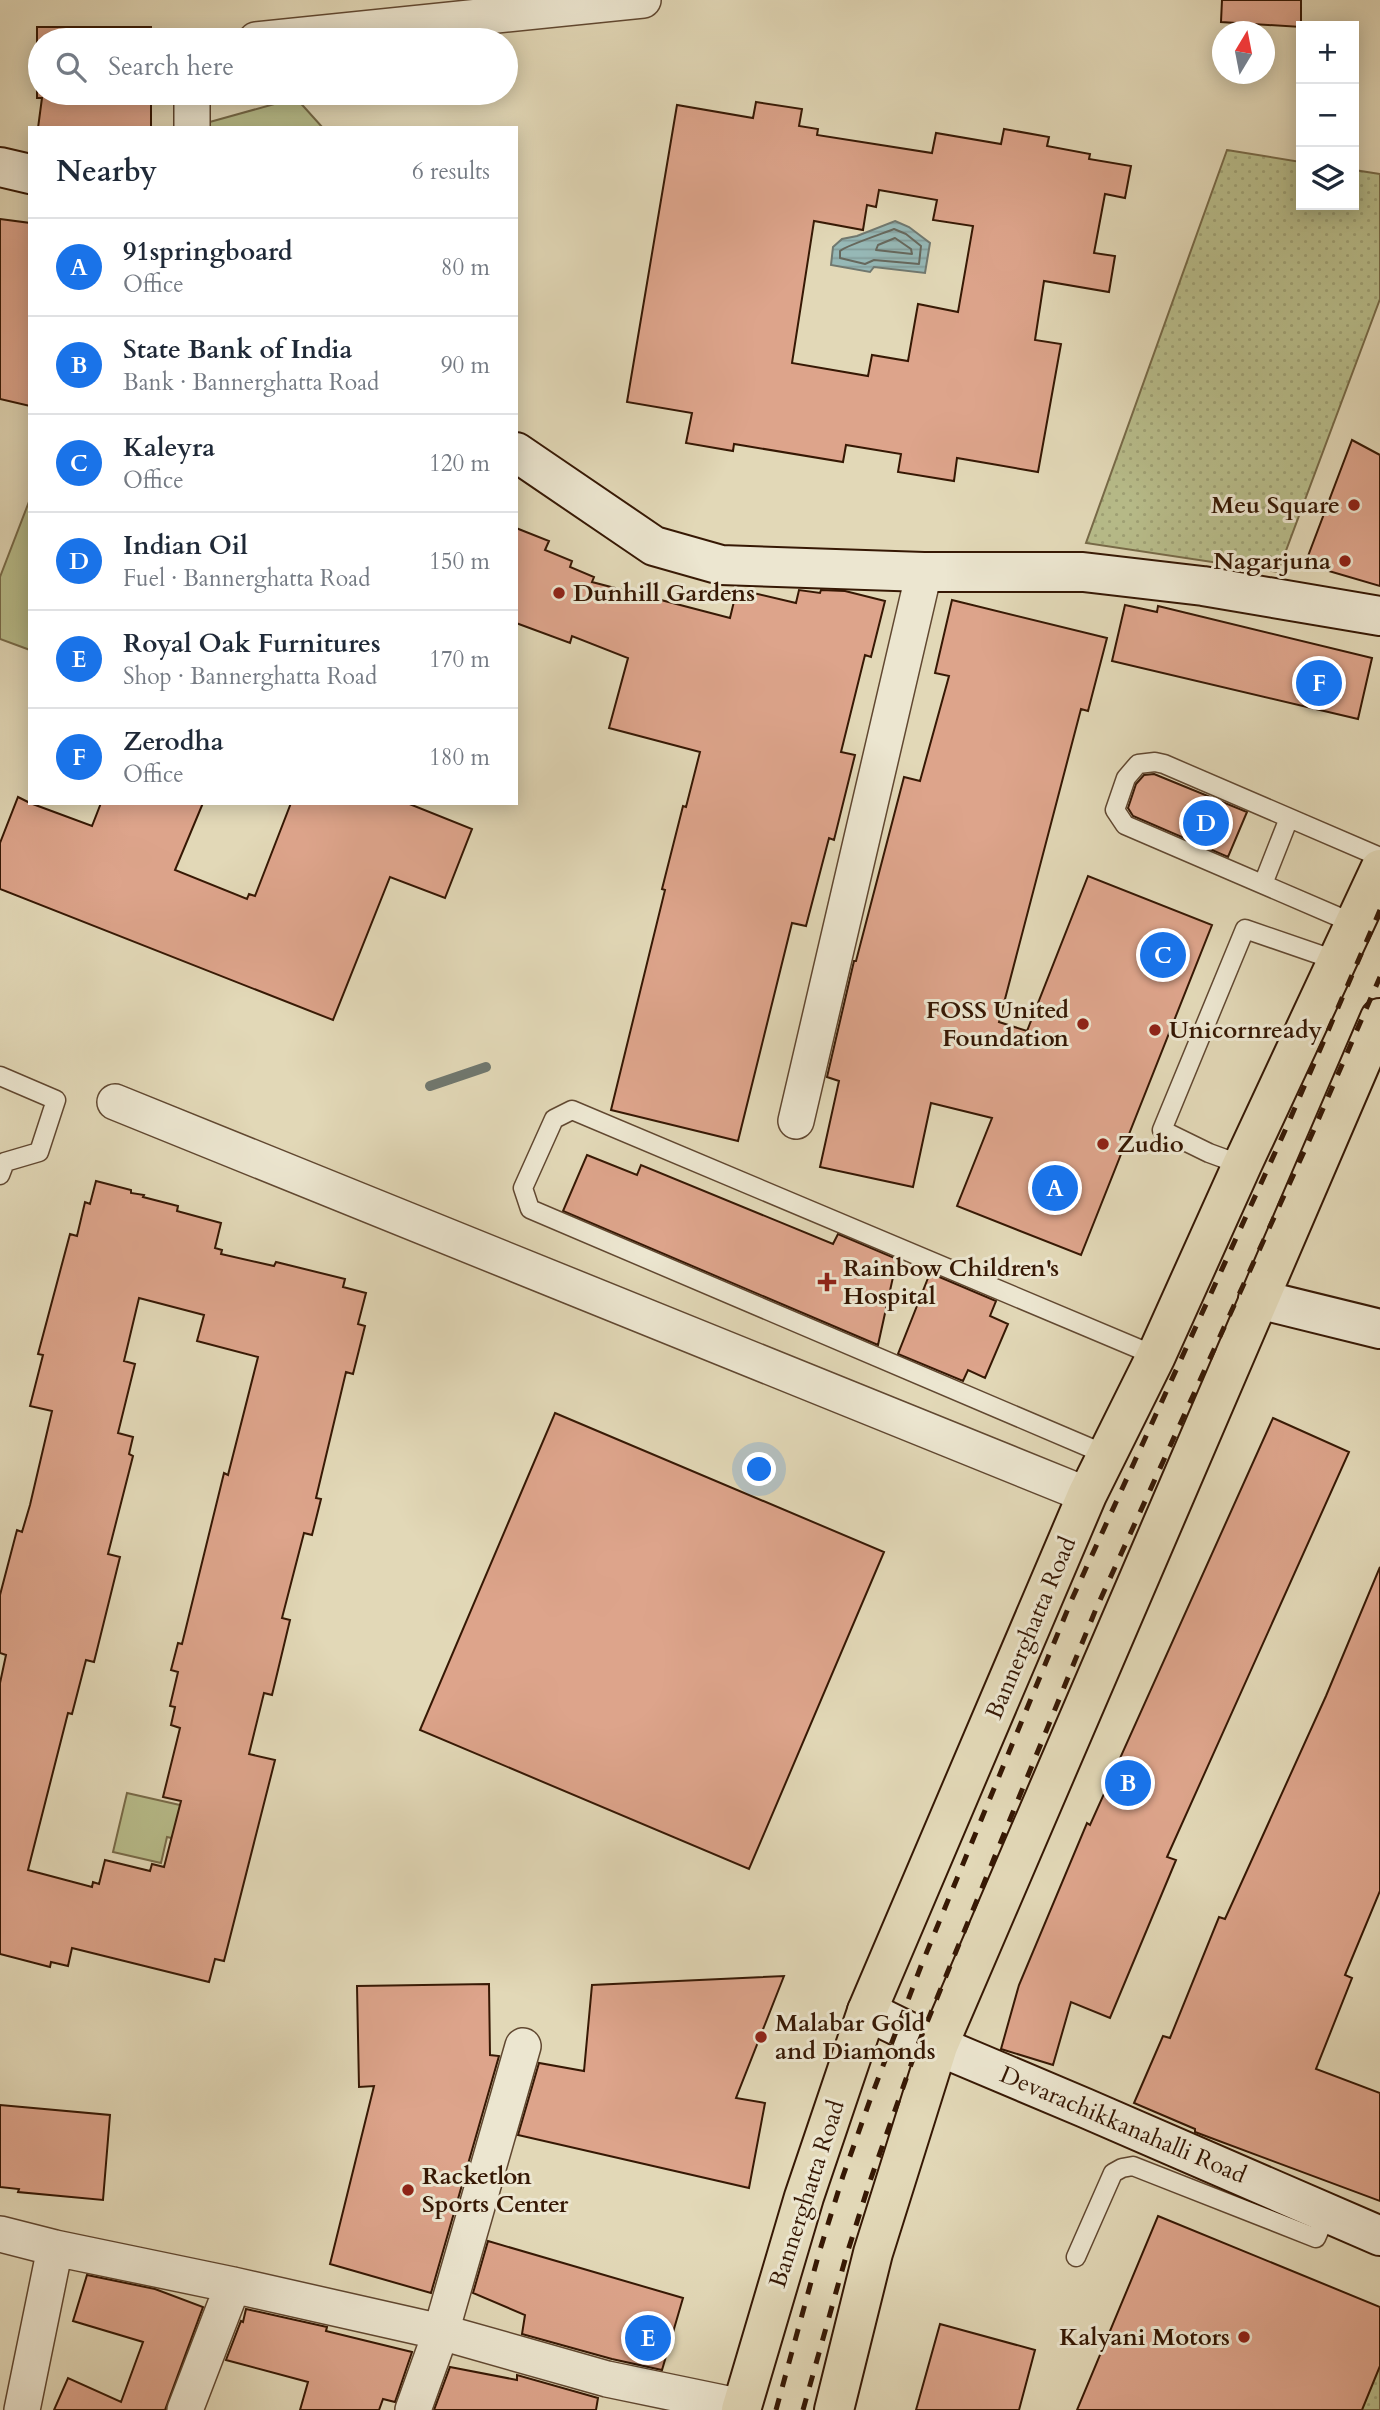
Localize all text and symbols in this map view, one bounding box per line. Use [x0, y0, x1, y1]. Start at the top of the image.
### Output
north arrow [1212, 21, 1275, 84]
map controls [1296, 21, 1359, 210]
button: + [1296, 21, 1359, 84]
search box [28, 28, 518, 105]
icon: search [52, 48, 90, 86]
text: Search here [108, 49, 234, 84]
button: − [1296, 84, 1359, 147]
button: layers [1296, 147, 1359, 210]
text: Nearby [56, 151, 157, 192]
text: 6 results [412, 156, 490, 187]
text: 91springboard [123, 234, 293, 269]
text: A [70, 252, 88, 283]
text: 80 m [441, 252, 490, 283]
text: Office [123, 269, 184, 300]
text: State Bank of India [123, 332, 352, 367]
text: B [71, 350, 87, 381]
text: 90 m [441, 350, 490, 381]
text: Bank · Bannerghatta Road [123, 367, 379, 398]
text: Kaleyra [123, 430, 215, 465]
text: C [70, 448, 88, 479]
text: 120 m [429, 448, 490, 479]
text: Office [123, 465, 184, 496]
place label: Meu Square [1211, 489, 1340, 522]
marker: Meu Square [1346, 497, 1362, 513]
text: Indian Oil [123, 528, 248, 563]
place label: Nagarjuna [1213, 545, 1331, 578]
text: D [69, 546, 89, 577]
text: 150 m [429, 546, 490, 577]
marker: Nagarjuna [1337, 553, 1353, 569]
text: Fuel · Bannerghatta Road [123, 563, 370, 594]
place label: Dunhill Gardens [573, 577, 755, 610]
marker: Dunhill Gardens [551, 585, 567, 601]
text: Royal Oak Furnitures [123, 626, 381, 661]
text: E [72, 644, 86, 675]
text: 170 m [429, 644, 490, 675]
pin: F [1296, 657, 1342, 709]
text: Shop · Bannerghatta Road [123, 661, 377, 692]
text: Zerodha [123, 724, 224, 759]
text: F [72, 742, 86, 773]
text: 180 m [429, 742, 490, 773]
text: Office [123, 759, 184, 790]
pin: D [1183, 797, 1229, 849]
pin: C [1140, 929, 1186, 981]
place label: FOSS United Foundation [926, 994, 1070, 1055]
place label: Unicornready [1169, 1014, 1323, 1047]
marker: FOSS United Foundation [1075, 1016, 1091, 1032]
marker: Unicornready [1147, 1022, 1163, 1038]
place label: Zudio [1117, 1128, 1184, 1161]
marker: Zudio [1095, 1136, 1111, 1152]
pin: A [1032, 1162, 1078, 1214]
place label: Rainbow Children's Hospital [843, 1252, 1059, 1313]
marker: Rainbow Children's Hospital [817, 1272, 837, 1292]
your location [742, 1452, 776, 1486]
street label: Bannerghatta Road [978, 1531, 1084, 1724]
pin: B [1105, 1757, 1151, 1809]
place label: Malabar Gold and Diamonds [775, 2007, 936, 2068]
marker: Malabar Gold and Diamonds [753, 2029, 769, 2045]
street label: Devarachikkanahalli Road [995, 2058, 1251, 2192]
street label: Bannerghatta Road [761, 2096, 853, 2292]
place label: Racketlon Sports Center [422, 2160, 569, 2221]
marker: Racketlon Sports Center [400, 2182, 416, 2198]
pin: E [625, 2312, 671, 2364]
place label: Kalyani Motors [1059, 2321, 1230, 2354]
marker: Kalyani Motors [1236, 2329, 1252, 2345]

